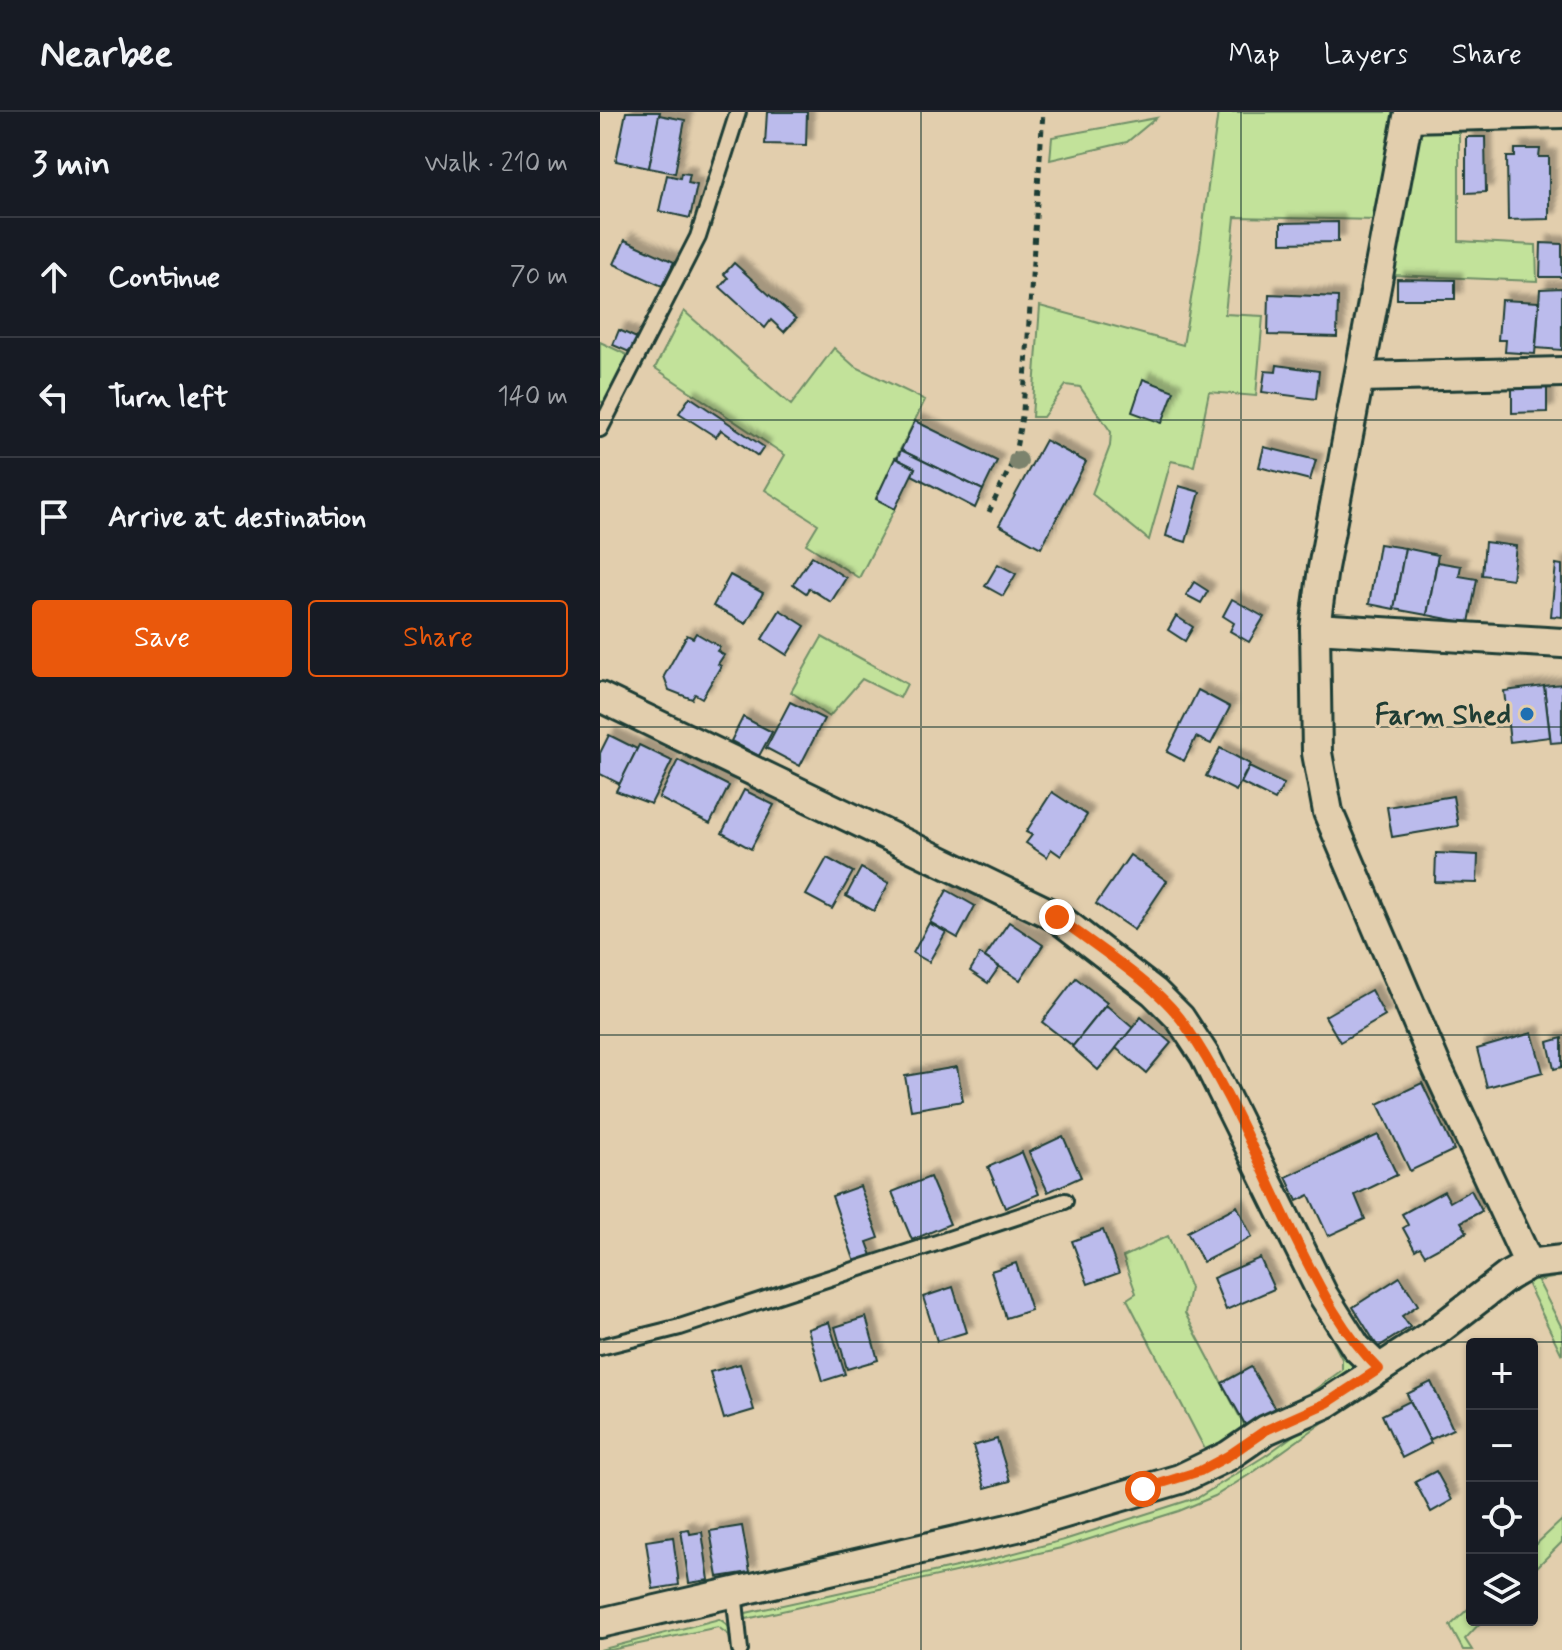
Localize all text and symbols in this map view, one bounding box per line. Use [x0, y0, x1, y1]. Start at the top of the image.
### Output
text: Nearbee [40, 31, 173, 80]
text: Map [1229, 37, 1280, 74]
text: Layers [1324, 37, 1408, 74]
text: Share [1452, 37, 1522, 74]
text: 3 min [32, 142, 110, 187]
text: Walk · 210 m [425, 147, 568, 181]
icon: ahead [32, 255, 76, 299]
text: Continue [108, 258, 220, 297]
text: 70 m [510, 260, 568, 294]
icon: left [32, 375, 76, 419]
text: Turn left [108, 378, 228, 417]
text: 140 m [497, 380, 568, 414]
icon: arrive [32, 495, 76, 539]
text: Arrive at destination [108, 498, 366, 537]
button: Save [32, 600, 292, 677]
button: Share [308, 600, 568, 677]
place label: Farm Shed [1375, 698, 1511, 735]
marker: Farm Shed [1518, 705, 1536, 723]
route end [1039, 899, 1075, 935]
map controls [1466, 1338, 1538, 1626]
button: + [1466, 1338, 1538, 1410]
button: − [1466, 1410, 1538, 1482]
route start [1125, 1471, 1161, 1507]
button: locate [1466, 1482, 1538, 1554]
button: layers [1466, 1554, 1538, 1626]

